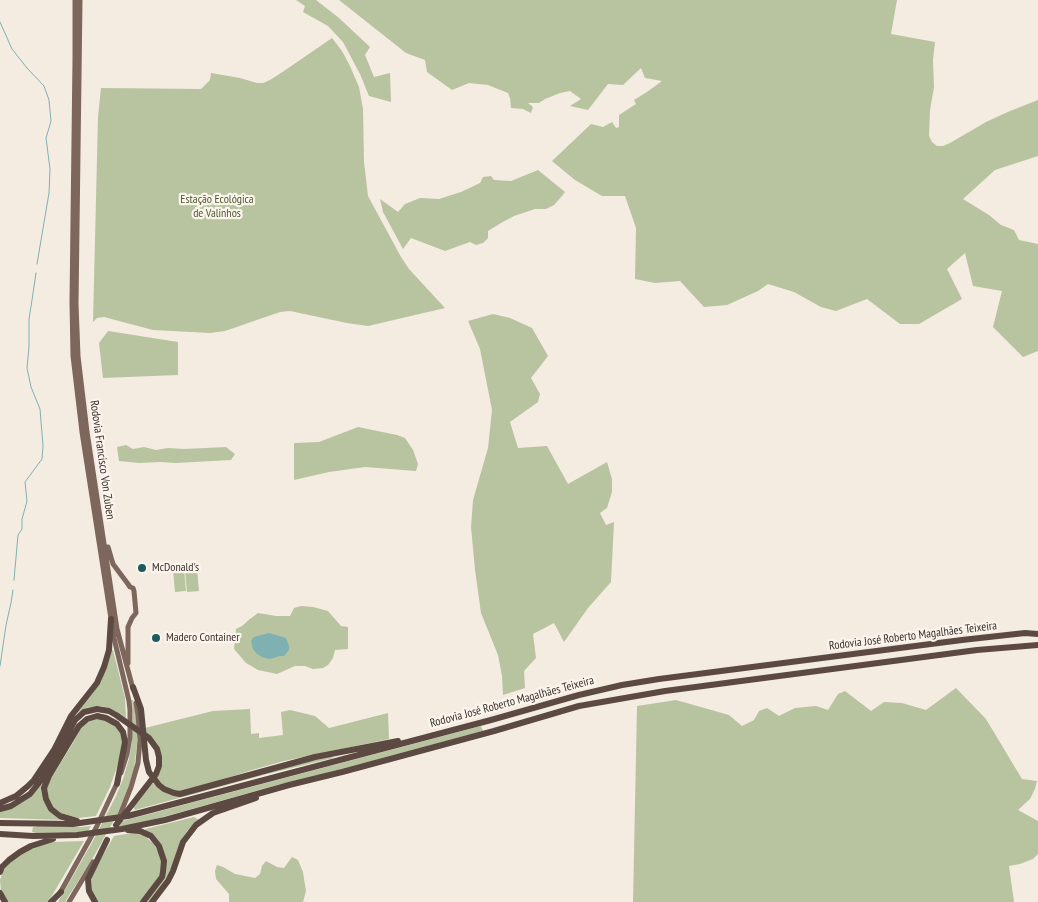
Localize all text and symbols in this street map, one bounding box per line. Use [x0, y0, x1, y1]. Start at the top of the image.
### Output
park label: Estação Ecológica de Valinhos [180, 193, 254, 221]
street label: Rodovia Francisco Von Zuben [87, 400, 117, 520]
place label: McDonald's [152, 561, 199, 575]
marker: McDonald's [136, 562, 148, 574]
street label: Rodovia José Roberto Magalhães Teixeira [828, 619, 998, 653]
place label: Madero Container [166, 631, 239, 645]
marker: Madero Container [150, 632, 162, 644]
street label: Rodovia José Roberto Magalhães Teixeira [429, 673, 595, 731]

